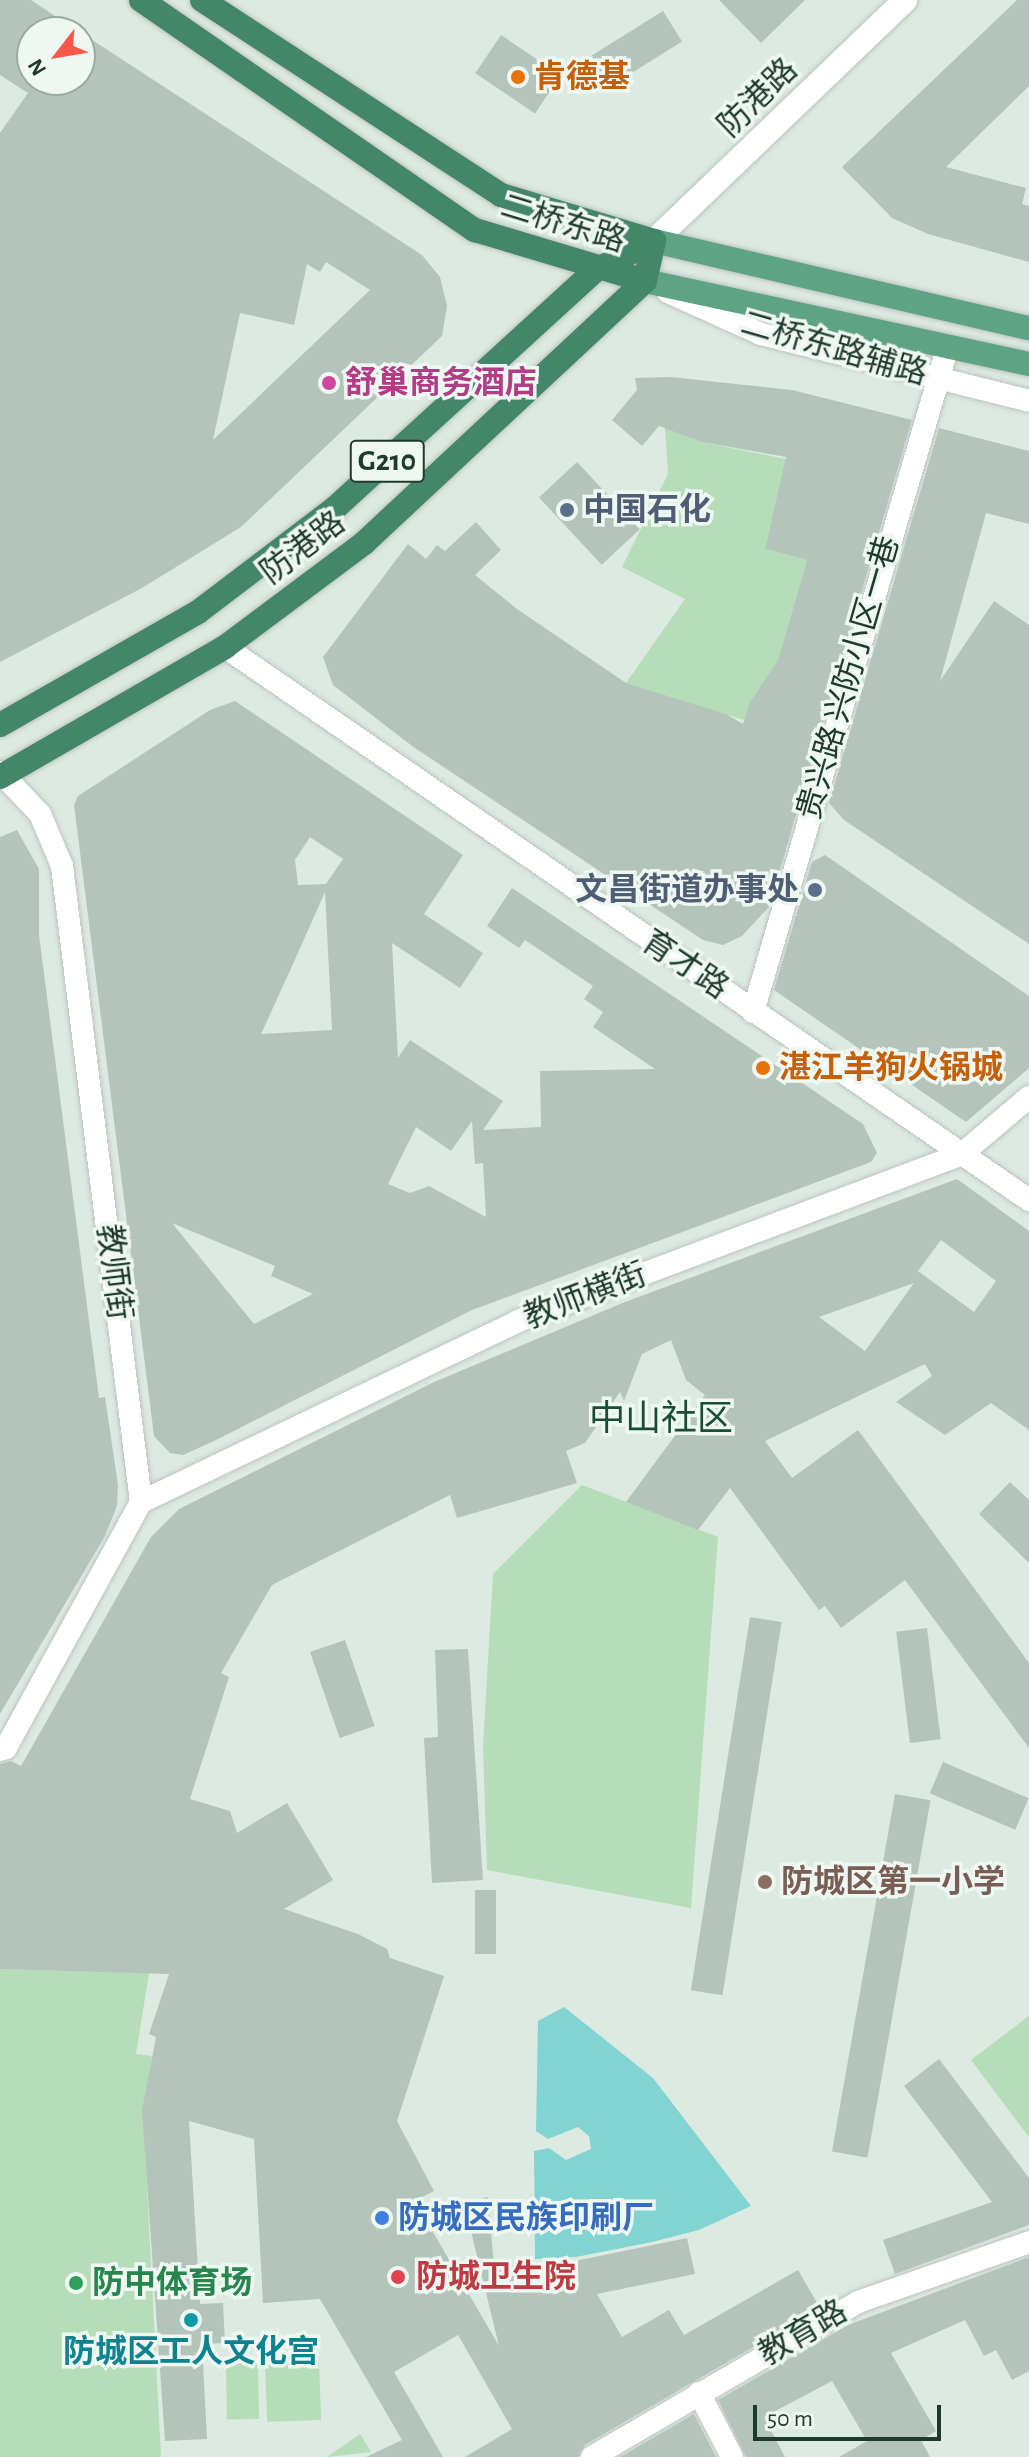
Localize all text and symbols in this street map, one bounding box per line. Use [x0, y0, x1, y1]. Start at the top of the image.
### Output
north arrow [16, 16, 96, 96]
street label: 防港路 [710, 51, 806, 145]
text: N [24, 55, 51, 80]
place label: 肯德基 [534, 58, 630, 96]
marker: 肯德基 [509, 68, 527, 86]
street label: 二桥东路 [496, 187, 630, 261]
street label: 二桥东路辅路 [736, 304, 932, 394]
place label: 舒巢商务酒店 [345, 364, 537, 402]
marker: 舒巢商务酒店 [320, 374, 338, 392]
road number: G210 [349, 435, 425, 487]
place label: 中国石化 [583, 491, 711, 529]
marker: 中国石化 [558, 501, 576, 519]
street label: 防港路 [253, 504, 353, 592]
street label: 贵兴路 兴防小区一巷 [790, 532, 908, 824]
place label: 文昌街道办事处 [575, 871, 799, 909]
marker: 文昌街道办事处 [806, 881, 824, 899]
street label: 育才路 [634, 922, 736, 1008]
place label: 湛江羊狗火锅城 [779, 1049, 1003, 1087]
marker: 湛江羊狗火锅城 [754, 1059, 772, 1077]
street label: 教师街 [89, 1222, 139, 1322]
street label: 教师横街 [518, 1255, 652, 1337]
district label: 中山社区 [589, 1398, 733, 1442]
place label: 防城区第一小学 [781, 1863, 1005, 1901]
marker: 防城区第一小学 [756, 1873, 774, 1891]
place label: 防城区民族印刷厂 [398, 2199, 654, 2237]
marker: 防城区民族印刷厂 [373, 2209, 391, 2227]
place label: 防城卫生院 [416, 2258, 576, 2296]
place label: 防中体育场 [92, 2264, 252, 2302]
marker: 防城卫生院 [387, 2266, 409, 2288]
marker: 防中体育场 [67, 2274, 85, 2292]
street label: 教育路 [752, 2292, 854, 2374]
marker: 防城区工人文化宫 [182, 2311, 200, 2329]
place label: 防城区工人文化宫 [63, 2333, 319, 2371]
scale bar [757, 2389, 945, 2439]
text: 50 m [767, 2407, 813, 2431]

